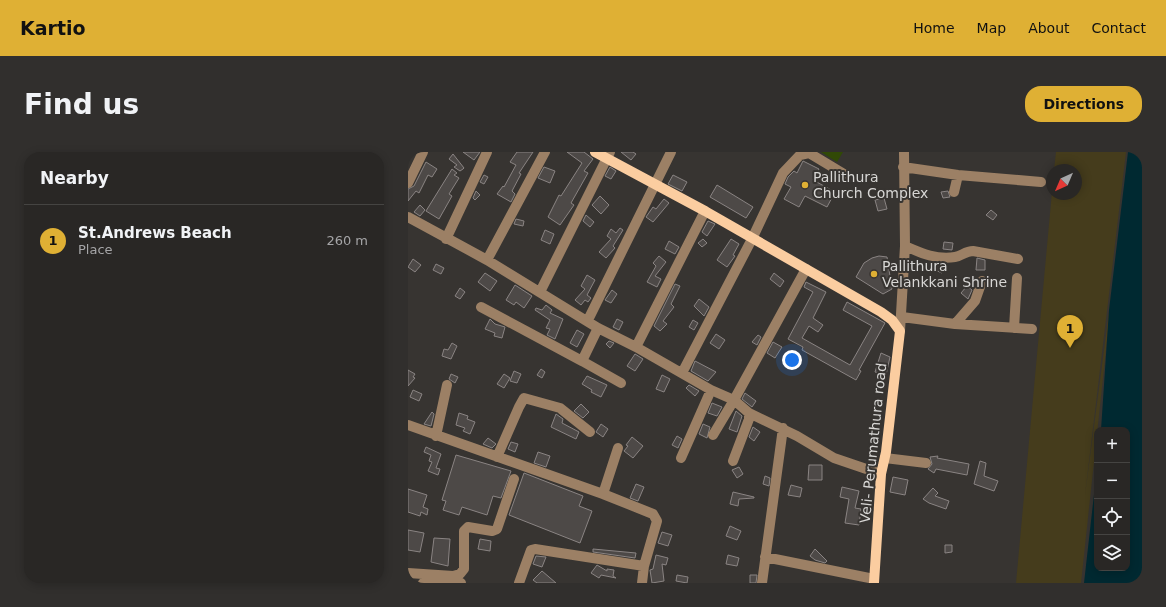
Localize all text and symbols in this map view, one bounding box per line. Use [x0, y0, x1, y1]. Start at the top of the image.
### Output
text: Kartio [20, 17, 86, 39]
text: Home [913, 20, 955, 36]
text: Map [977, 20, 1006, 36]
text: About [1028, 20, 1070, 36]
text: Contact [1092, 20, 1146, 36]
button: Directions [1025, 86, 1142, 122]
text: Find us [24, 88, 139, 121]
north arrow [1046, 164, 1082, 200]
text: Nearby [40, 168, 109, 188]
place label: Pallithura Church Complex [813, 169, 928, 201]
marker: Pallithura Church Complex [800, 180, 810, 190]
text: St.Andrews Beach [78, 224, 232, 242]
text: 1 [48, 233, 58, 248]
text: 260 m [326, 233, 368, 248]
text: Place [78, 242, 113, 257]
place label: Pallithura Velankkani Shrine [882, 258, 1007, 290]
marker: Pallithura Velankkani Shrine [869, 269, 879, 279]
pin: 1 [1057, 315, 1083, 348]
your location [782, 350, 802, 370]
street label: Veli- Perumathura road [857, 362, 889, 524]
map controls [1094, 427, 1130, 571]
button: + [1094, 427, 1130, 463]
button: − [1094, 463, 1130, 499]
button: locate [1094, 499, 1130, 535]
button: layers [1094, 535, 1130, 571]

